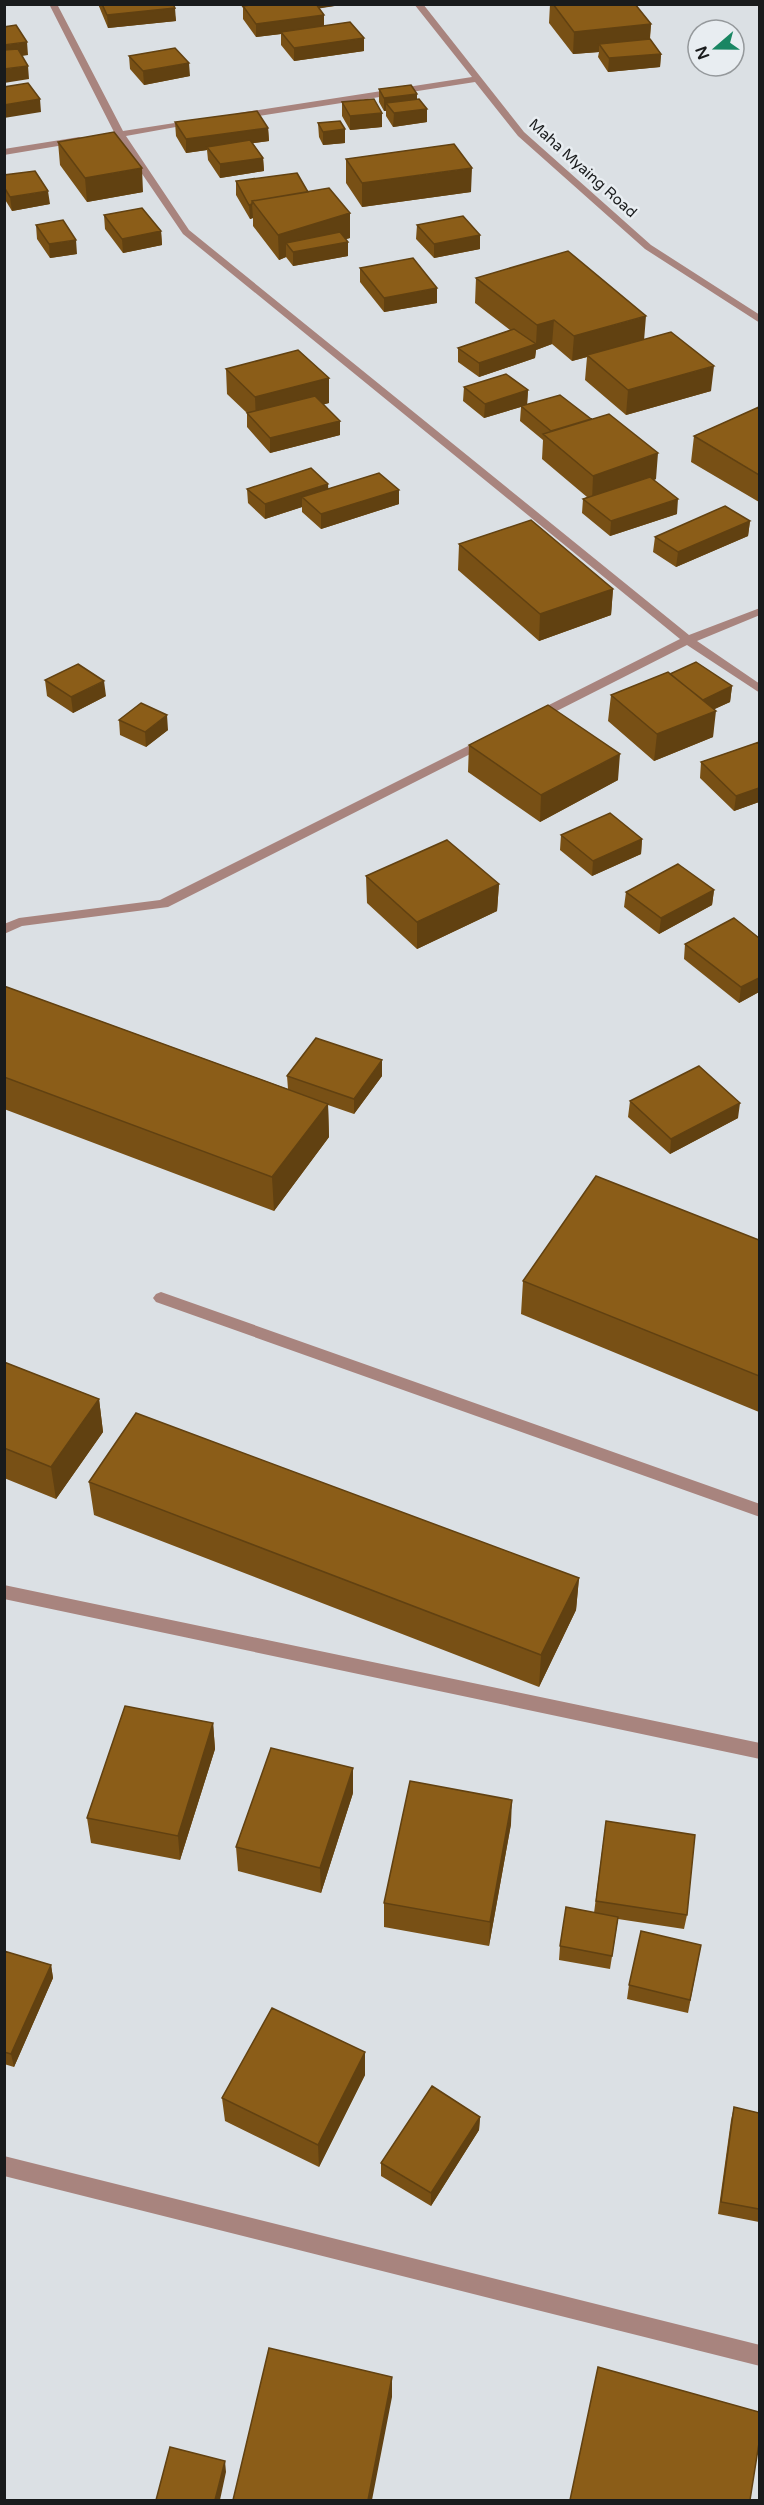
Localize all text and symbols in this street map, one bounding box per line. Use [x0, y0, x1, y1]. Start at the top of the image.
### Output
north arrow [686, 18, 746, 78]
text: N [691, 43, 714, 62]
street label: Maha Myaing Road [525, 115, 641, 221]

